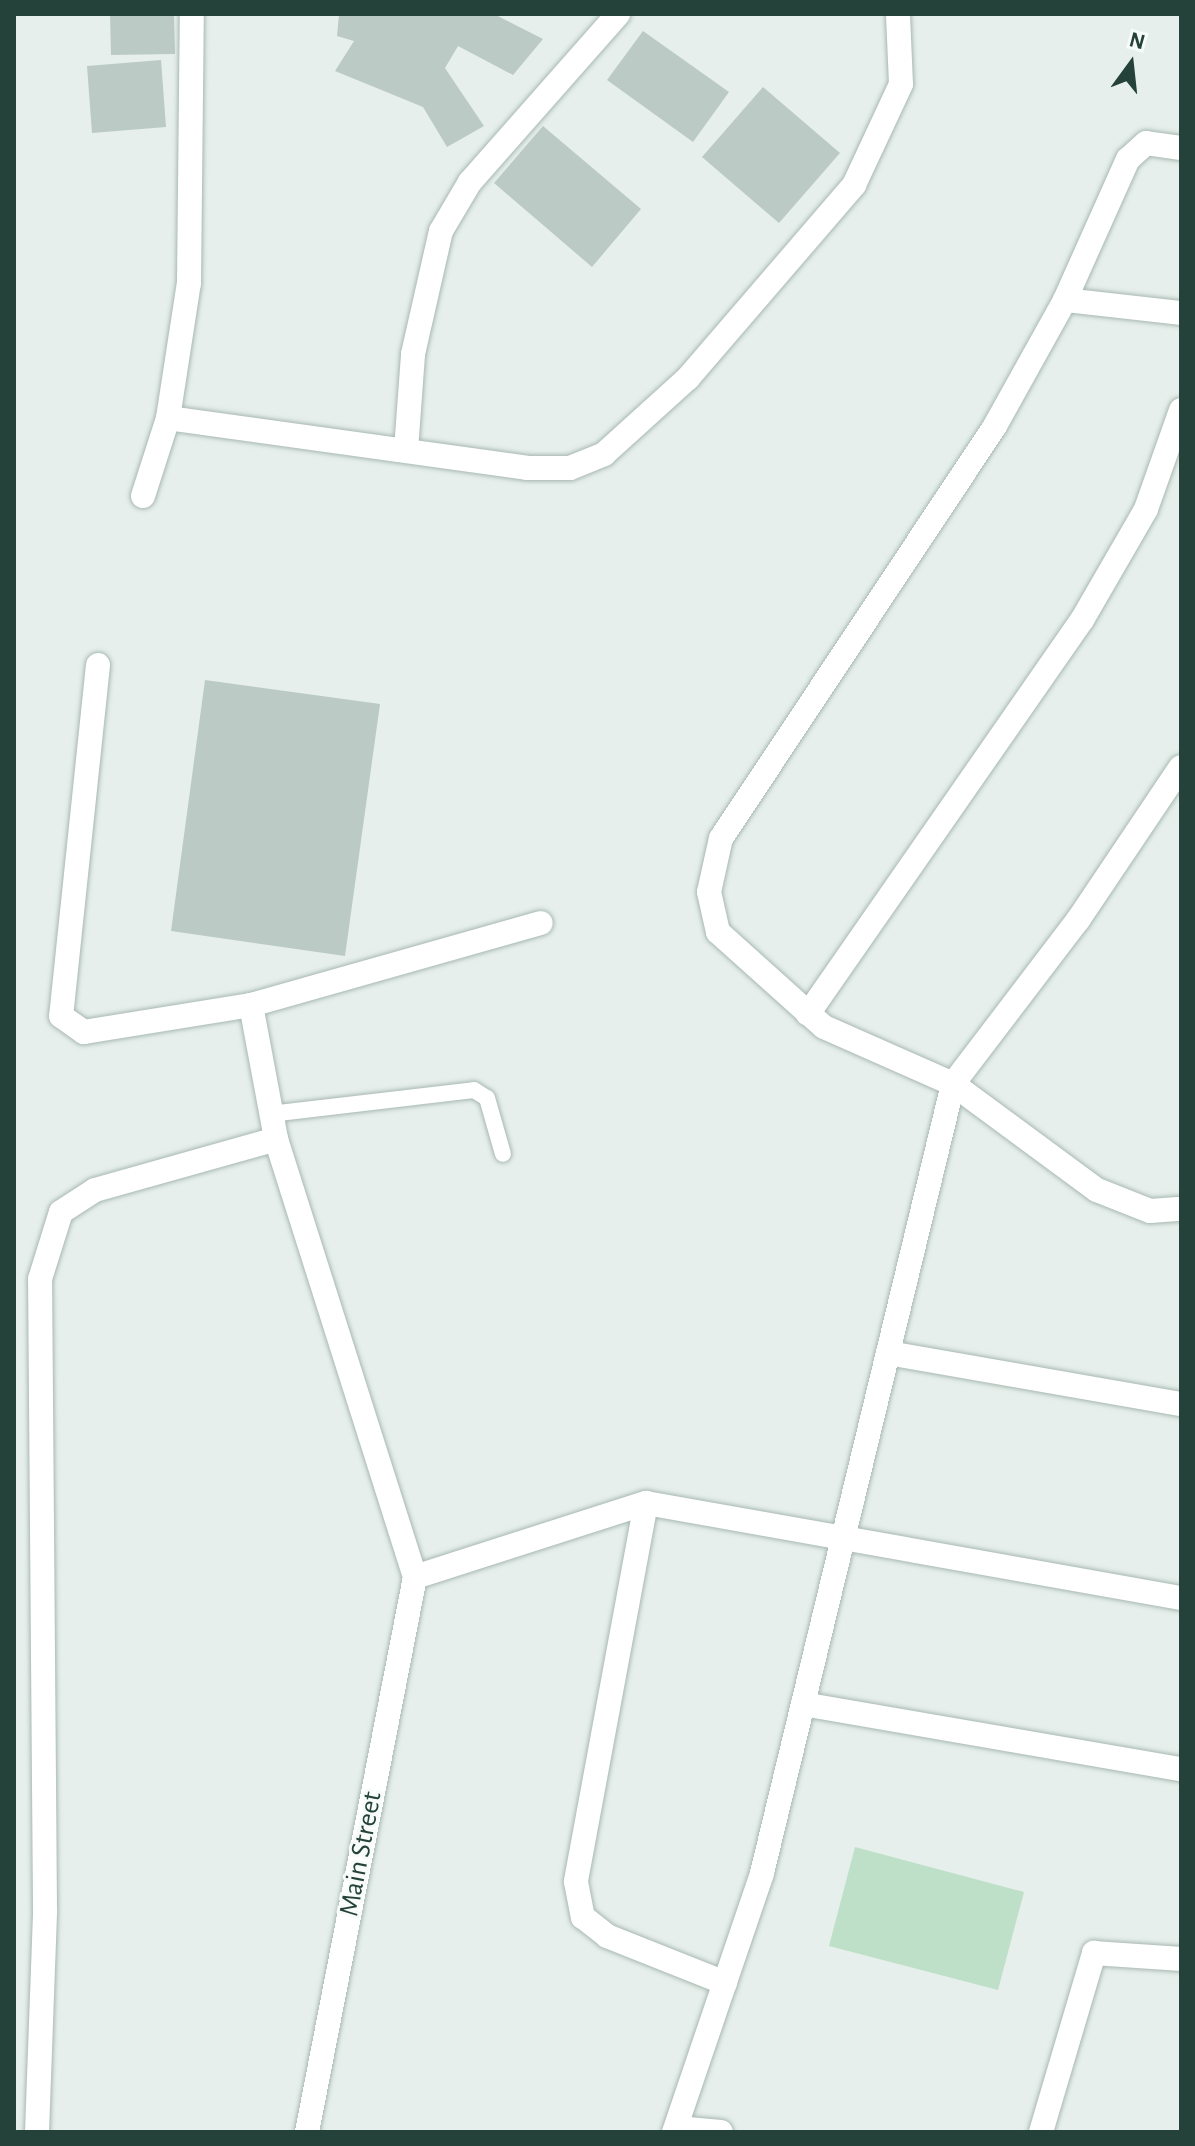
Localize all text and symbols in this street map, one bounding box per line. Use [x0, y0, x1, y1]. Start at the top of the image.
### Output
north arrow [1091, 24, 1171, 104]
text: N [1127, 28, 1147, 53]
street label: Main Street [332, 1789, 390, 1919]

